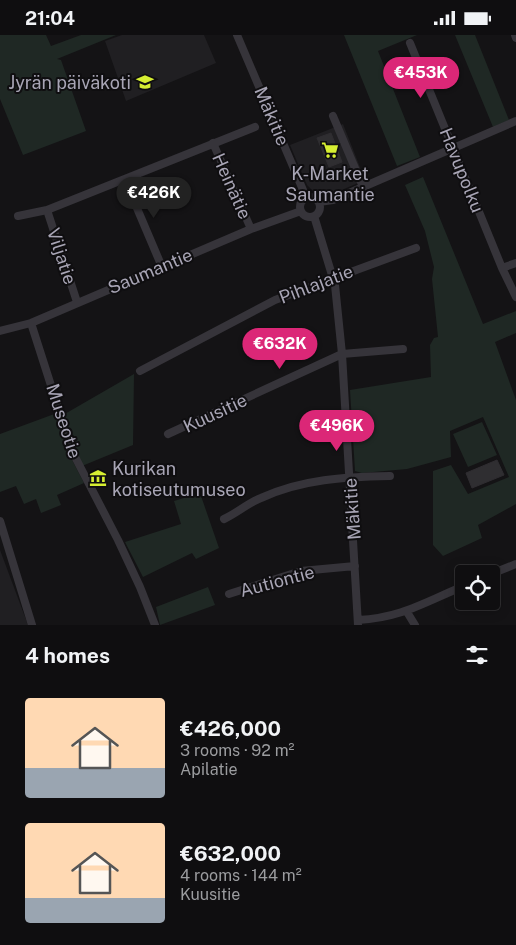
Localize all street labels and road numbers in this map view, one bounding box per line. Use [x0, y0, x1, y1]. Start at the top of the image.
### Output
street label: Mäkitie [250, 83, 294, 149]
street label: Havupolku [435, 125, 489, 215]
street label: Heinätie [208, 150, 256, 222]
street label: Viljatie [43, 225, 81, 287]
street label: Saumantie [105, 244, 195, 298]
street label: Pihlajatie [276, 260, 356, 308]
street label: Museotie [42, 381, 86, 461]
street label: Kuusitie [180, 389, 250, 437]
street label: Mäkitie [339, 477, 365, 541]
street label: Autiontie [237, 561, 317, 601]

